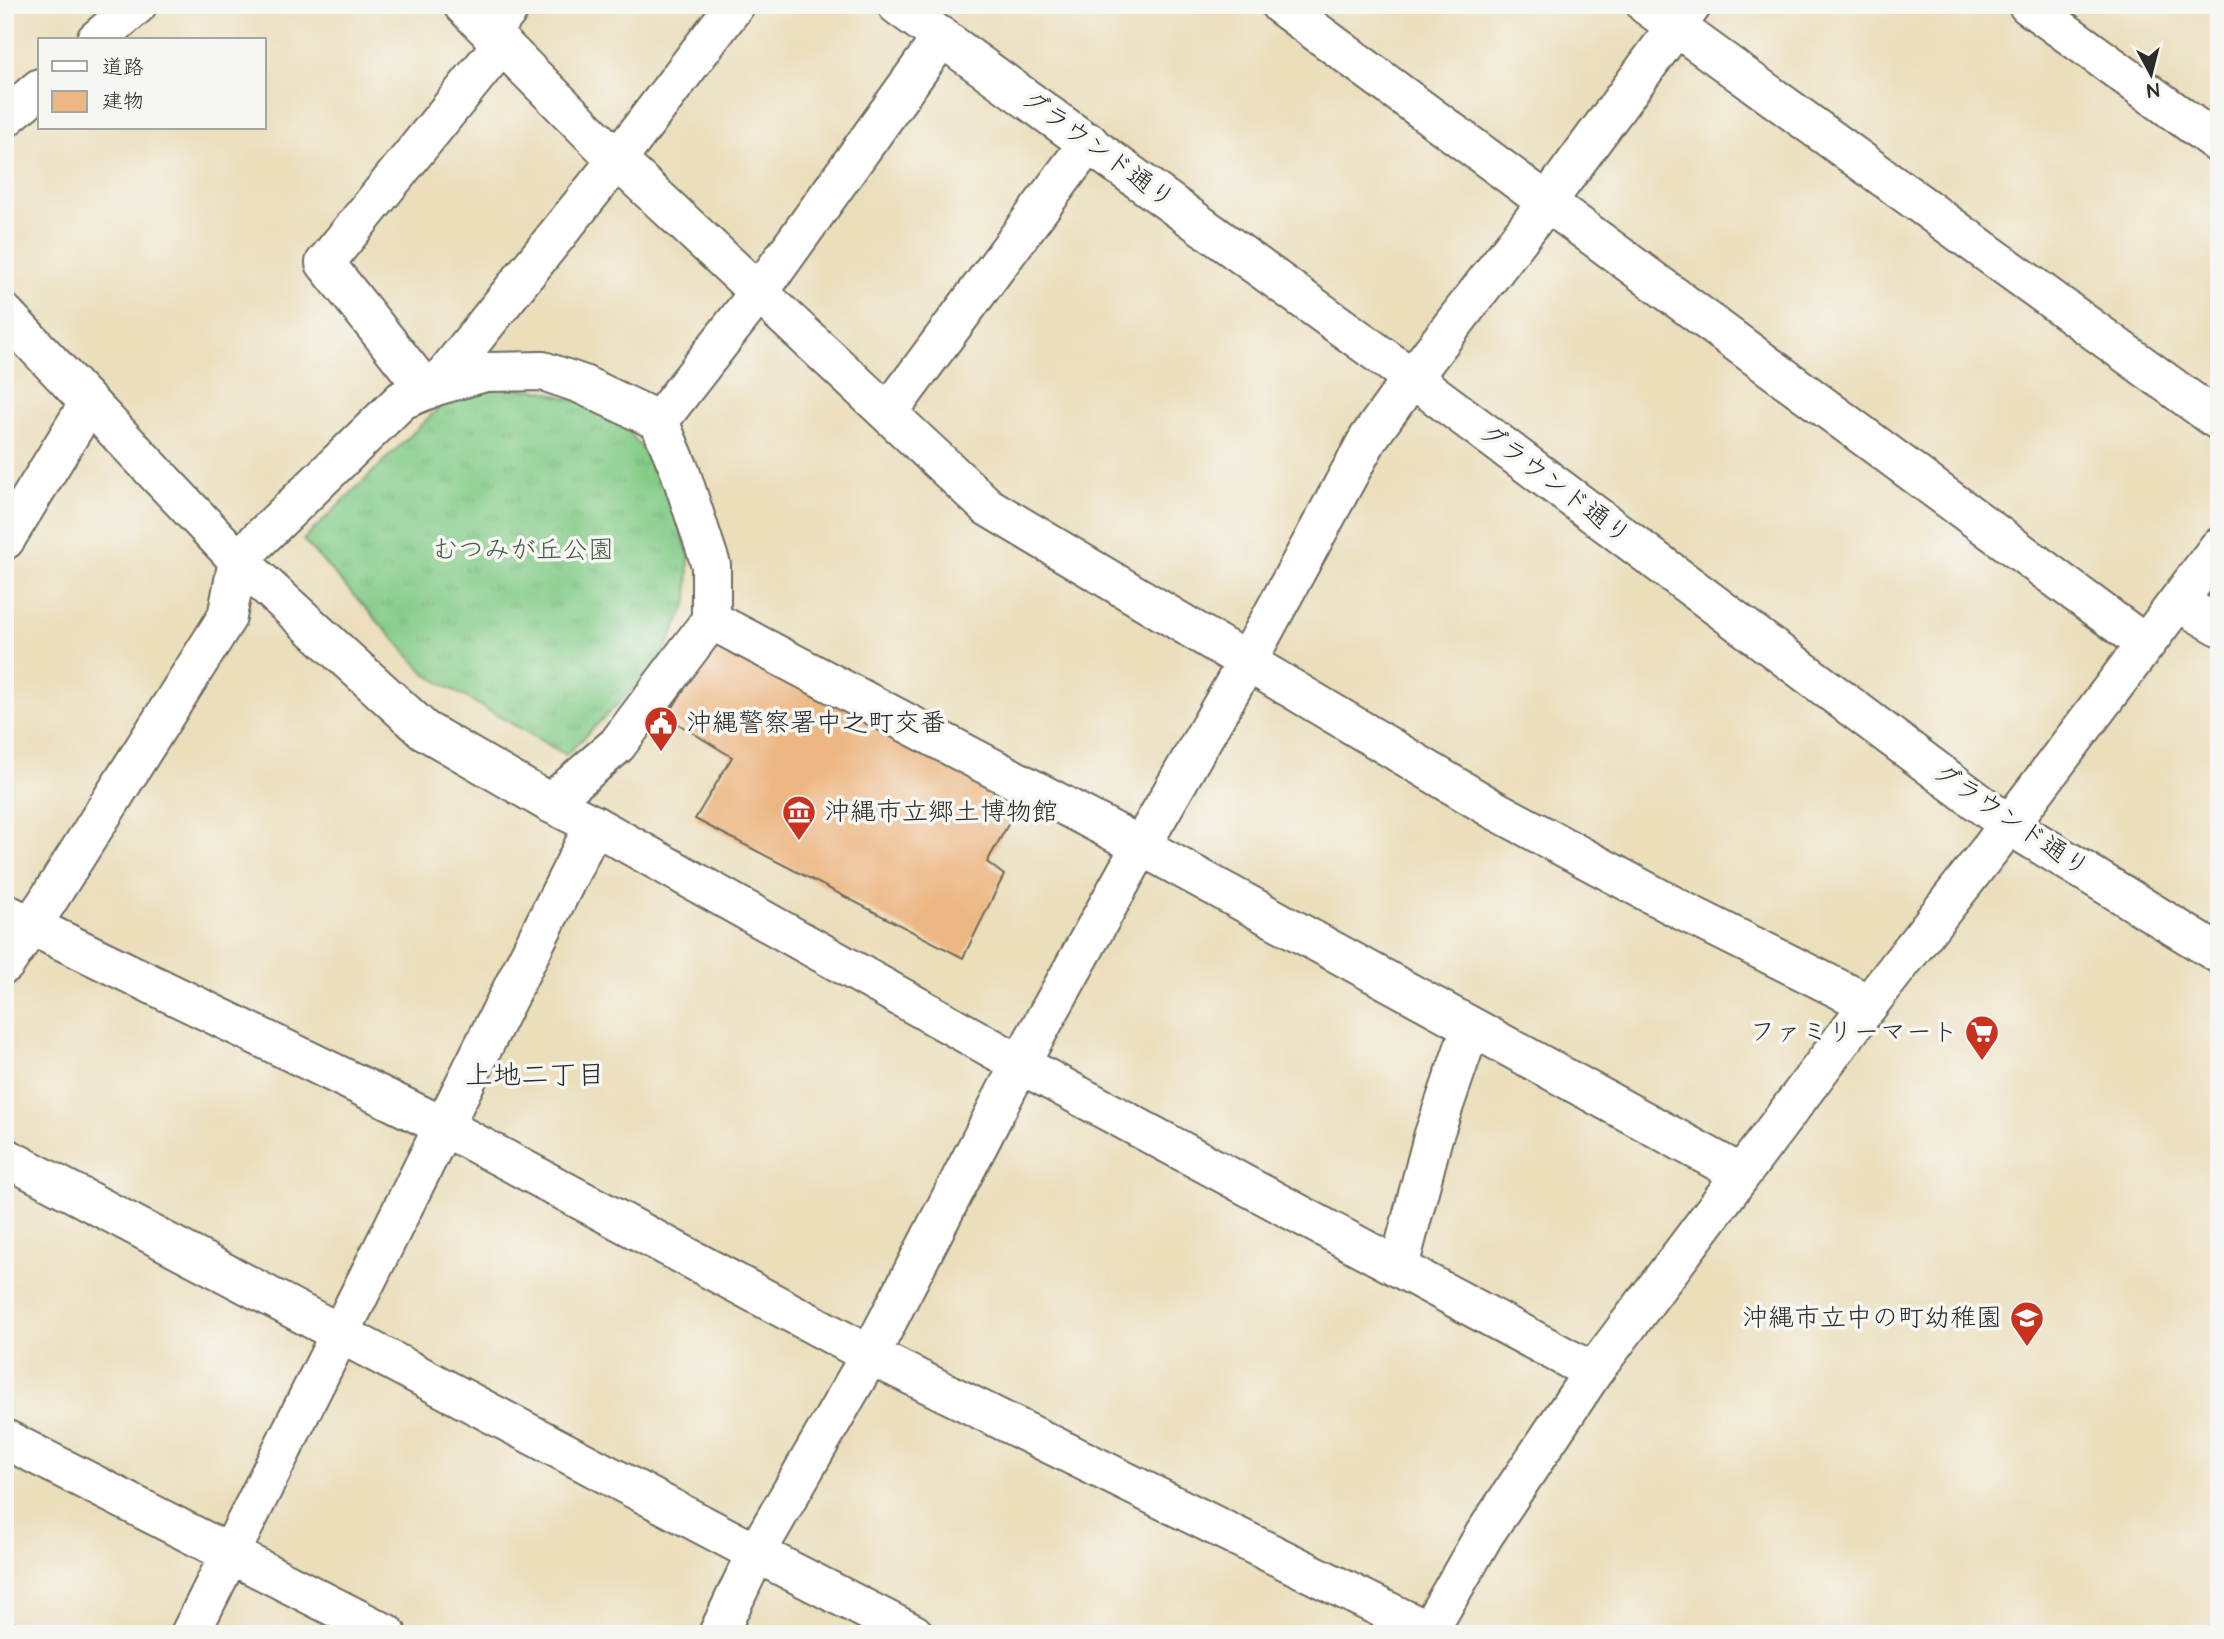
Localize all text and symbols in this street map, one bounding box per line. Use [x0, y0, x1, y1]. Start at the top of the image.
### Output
legend [38, 38, 266, 130]
north arrow [2116, 38, 2186, 108]
text: 道路 [102, 53, 144, 82]
text: N [2145, 75, 2160, 104]
street label: グラウンド通り [1014, 81, 1182, 217]
text: 建物 [102, 87, 144, 116]
street label: グラウンド通り [1471, 415, 1639, 553]
park label: むつみが丘公園 [432, 532, 614, 568]
public building icon: 沖縄警察署中之町交番 [642, 704, 680, 753]
place label: 沖縄警察署中之町交番 [686, 705, 946, 741]
street label: グラウンド通り [1925, 754, 2097, 886]
museum icon: 沖縄市立郷土博物館 [780, 793, 818, 842]
place label: 沖縄市立郷土博物館 [824, 794, 1058, 830]
supermarket icon: ファミリーマート [1963, 1013, 2001, 1062]
place label: ファミリーマート [1749, 1014, 1958, 1050]
district label: 上地二丁目 [465, 1056, 605, 1095]
school or university icon: 沖縄市立中の町幼稚園 [2008, 1299, 2046, 1348]
place label: 沖縄市立中の町幼稚園 [1742, 1300, 2002, 1336]

